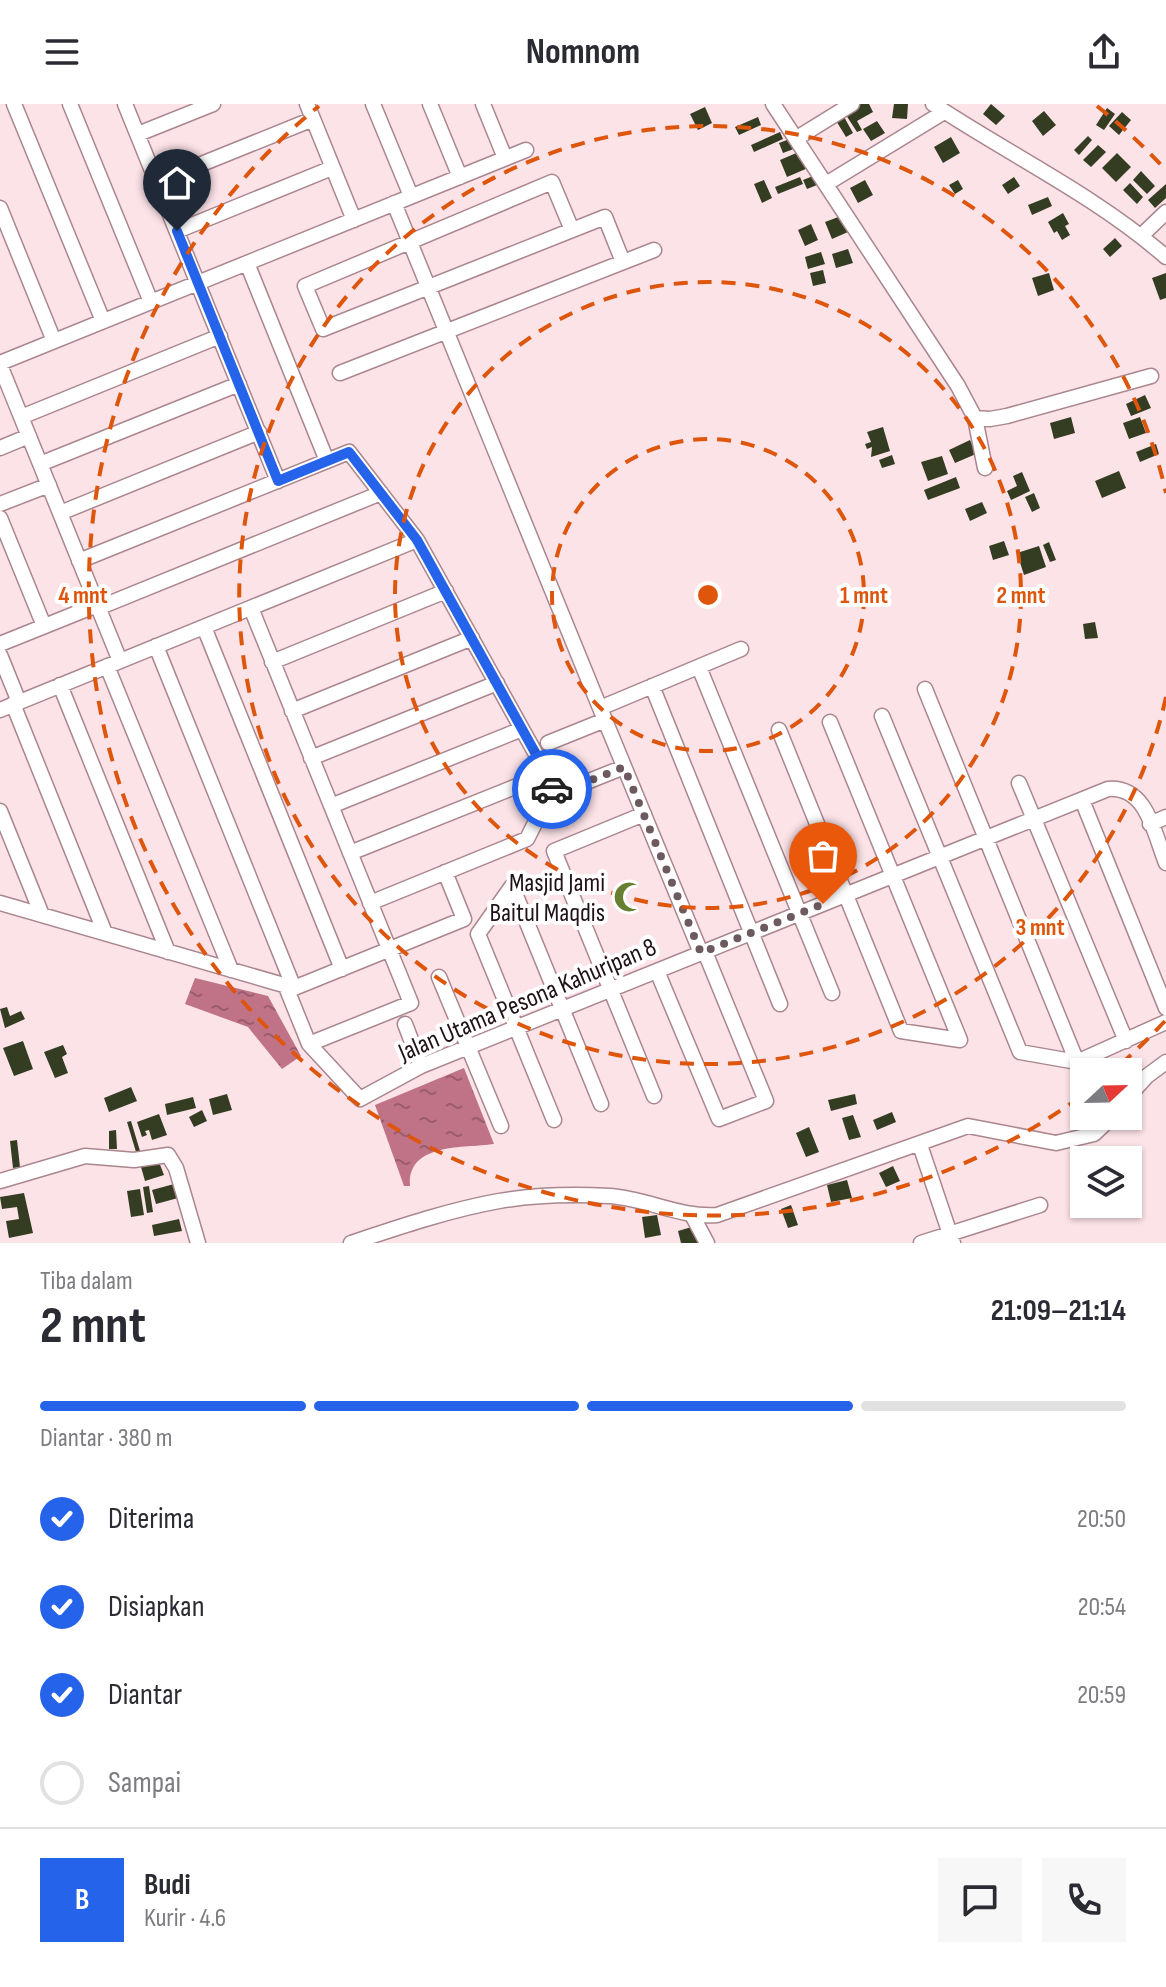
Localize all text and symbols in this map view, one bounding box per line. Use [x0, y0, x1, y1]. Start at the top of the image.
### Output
icon: menu [40, 30, 84, 74]
icon: share [1082, 30, 1126, 74]
text: Nomnom [526, 31, 640, 74]
pin [143, 149, 211, 231]
icon: home [155, 161, 199, 205]
text: 4 mnt [58, 581, 108, 610]
centre of rings [694, 581, 722, 609]
text: 1 mnt [840, 581, 888, 610]
text: 2 mnt [997, 581, 1046, 610]
courier [512, 749, 592, 829]
icon: car [530, 767, 574, 811]
pin [789, 822, 857, 904]
icon: bag [801, 834, 845, 878]
place label: Masjid Jami Baitul Maqdis [489, 868, 605, 929]
mosque icon: Masjid Jami Baitul Maqdis [612, 880, 646, 914]
text: 3 mnt [1015, 913, 1065, 942]
street label: Jalan Utama Pesona Kahuripan 8 [393, 932, 661, 1069]
north arrow [1070, 1058, 1142, 1130]
map controls [1070, 1058, 1142, 1218]
button: layers [1070, 1146, 1142, 1218]
text: Tiba dalam [40, 1266, 133, 1297]
text: 21:09–21:14 [991, 1293, 1126, 1329]
text: 2 mnt [40, 1295, 146, 1358]
text: Diantar · 380 m [40, 1423, 172, 1454]
icon: check [40, 1497, 84, 1541]
text: Diterima [108, 1501, 194, 1537]
text: 20:50 [1077, 1504, 1126, 1535]
icon: check [40, 1585, 84, 1629]
text: Disiapkan [108, 1589, 205, 1625]
text: 20:54 [1078, 1592, 1126, 1623]
icon: check [40, 1673, 84, 1717]
text: Diantar [108, 1677, 182, 1713]
text: 20:59 [1077, 1680, 1126, 1711]
text: Sampai [108, 1765, 181, 1801]
button: chat [938, 1858, 1022, 1942]
button: phone [1042, 1858, 1126, 1942]
text: Budi [144, 1867, 191, 1903]
text: B [75, 1882, 89, 1918]
text: Kurir · 4.6 [144, 1903, 226, 1934]

